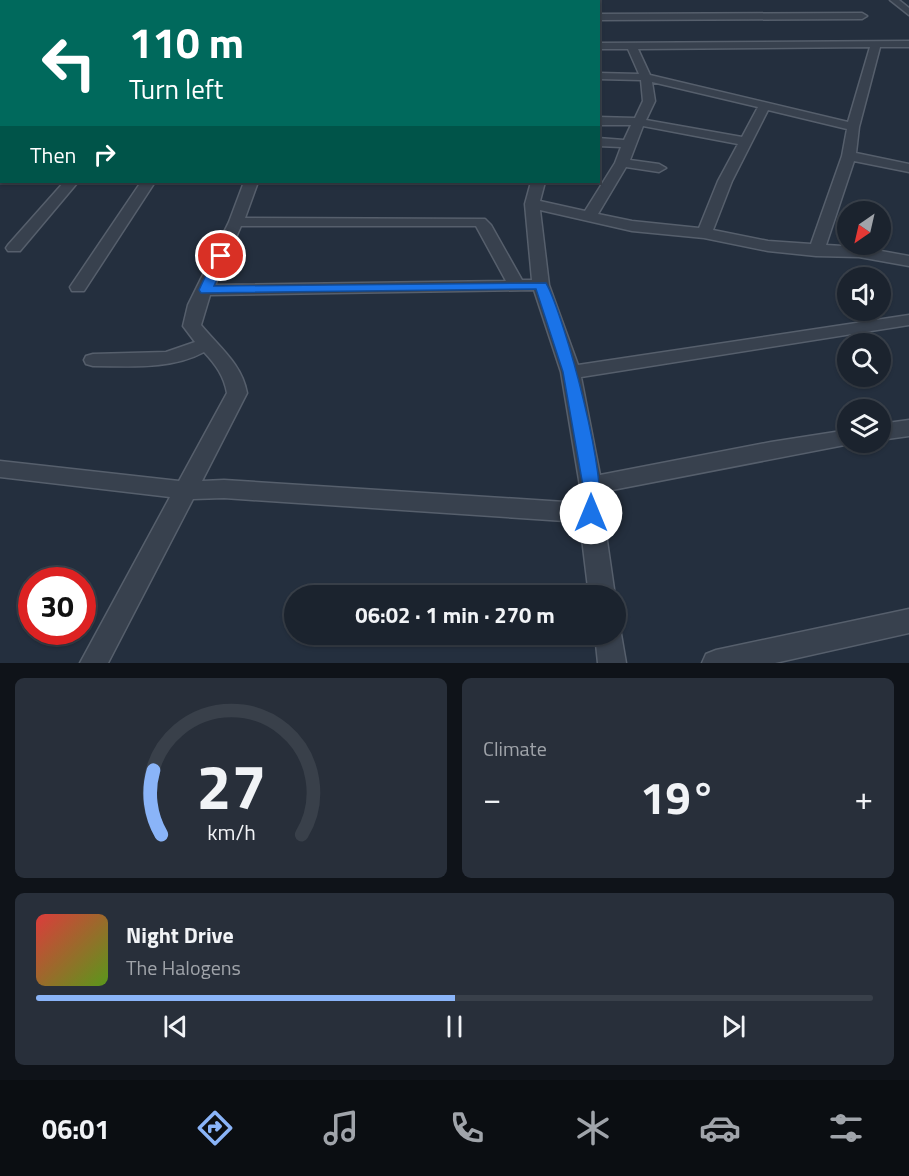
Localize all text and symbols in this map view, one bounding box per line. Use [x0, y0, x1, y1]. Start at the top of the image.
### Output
text: 110 m [129, 10, 244, 74]
icon: left [30, 24, 108, 102]
text: Turn left [129, 68, 223, 109]
text: Then [30, 138, 76, 172]
icon: right [88, 138, 121, 171]
north arrow [837, 201, 891, 255]
map controls [837, 201, 891, 453]
pin [195, 230, 246, 281]
icon: arrive [204, 239, 237, 272]
button: sound [837, 267, 891, 321]
button: search [837, 333, 891, 387]
button: layers [837, 399, 891, 453]
position arrow [559, 481, 623, 545]
speed limit sign: 30 [18, 567, 96, 645]
text: 06:02 · 1 min · 270 m [355, 598, 555, 632]
text: Climate [483, 733, 547, 764]
text: 27 [196, 738, 266, 833]
text: 19° [640, 763, 716, 831]
text: − [483, 773, 501, 823]
text: + [855, 773, 873, 823]
text: km/h [207, 816, 255, 848]
text: Night Drive [126, 918, 234, 952]
text: The Halogens [126, 952, 241, 983]
icon: previous [159, 1010, 192, 1043]
icon: pause [438, 1010, 471, 1043]
icon: next [717, 1010, 750, 1043]
icon: directions [194, 1107, 236, 1149]
icon: music [320, 1107, 362, 1149]
icon: phone [446, 1107, 488, 1149]
icon: climate [572, 1107, 614, 1149]
icon: car [699, 1107, 741, 1149]
icon: filters [825, 1107, 867, 1149]
text: 06:01 [42, 1108, 110, 1149]

